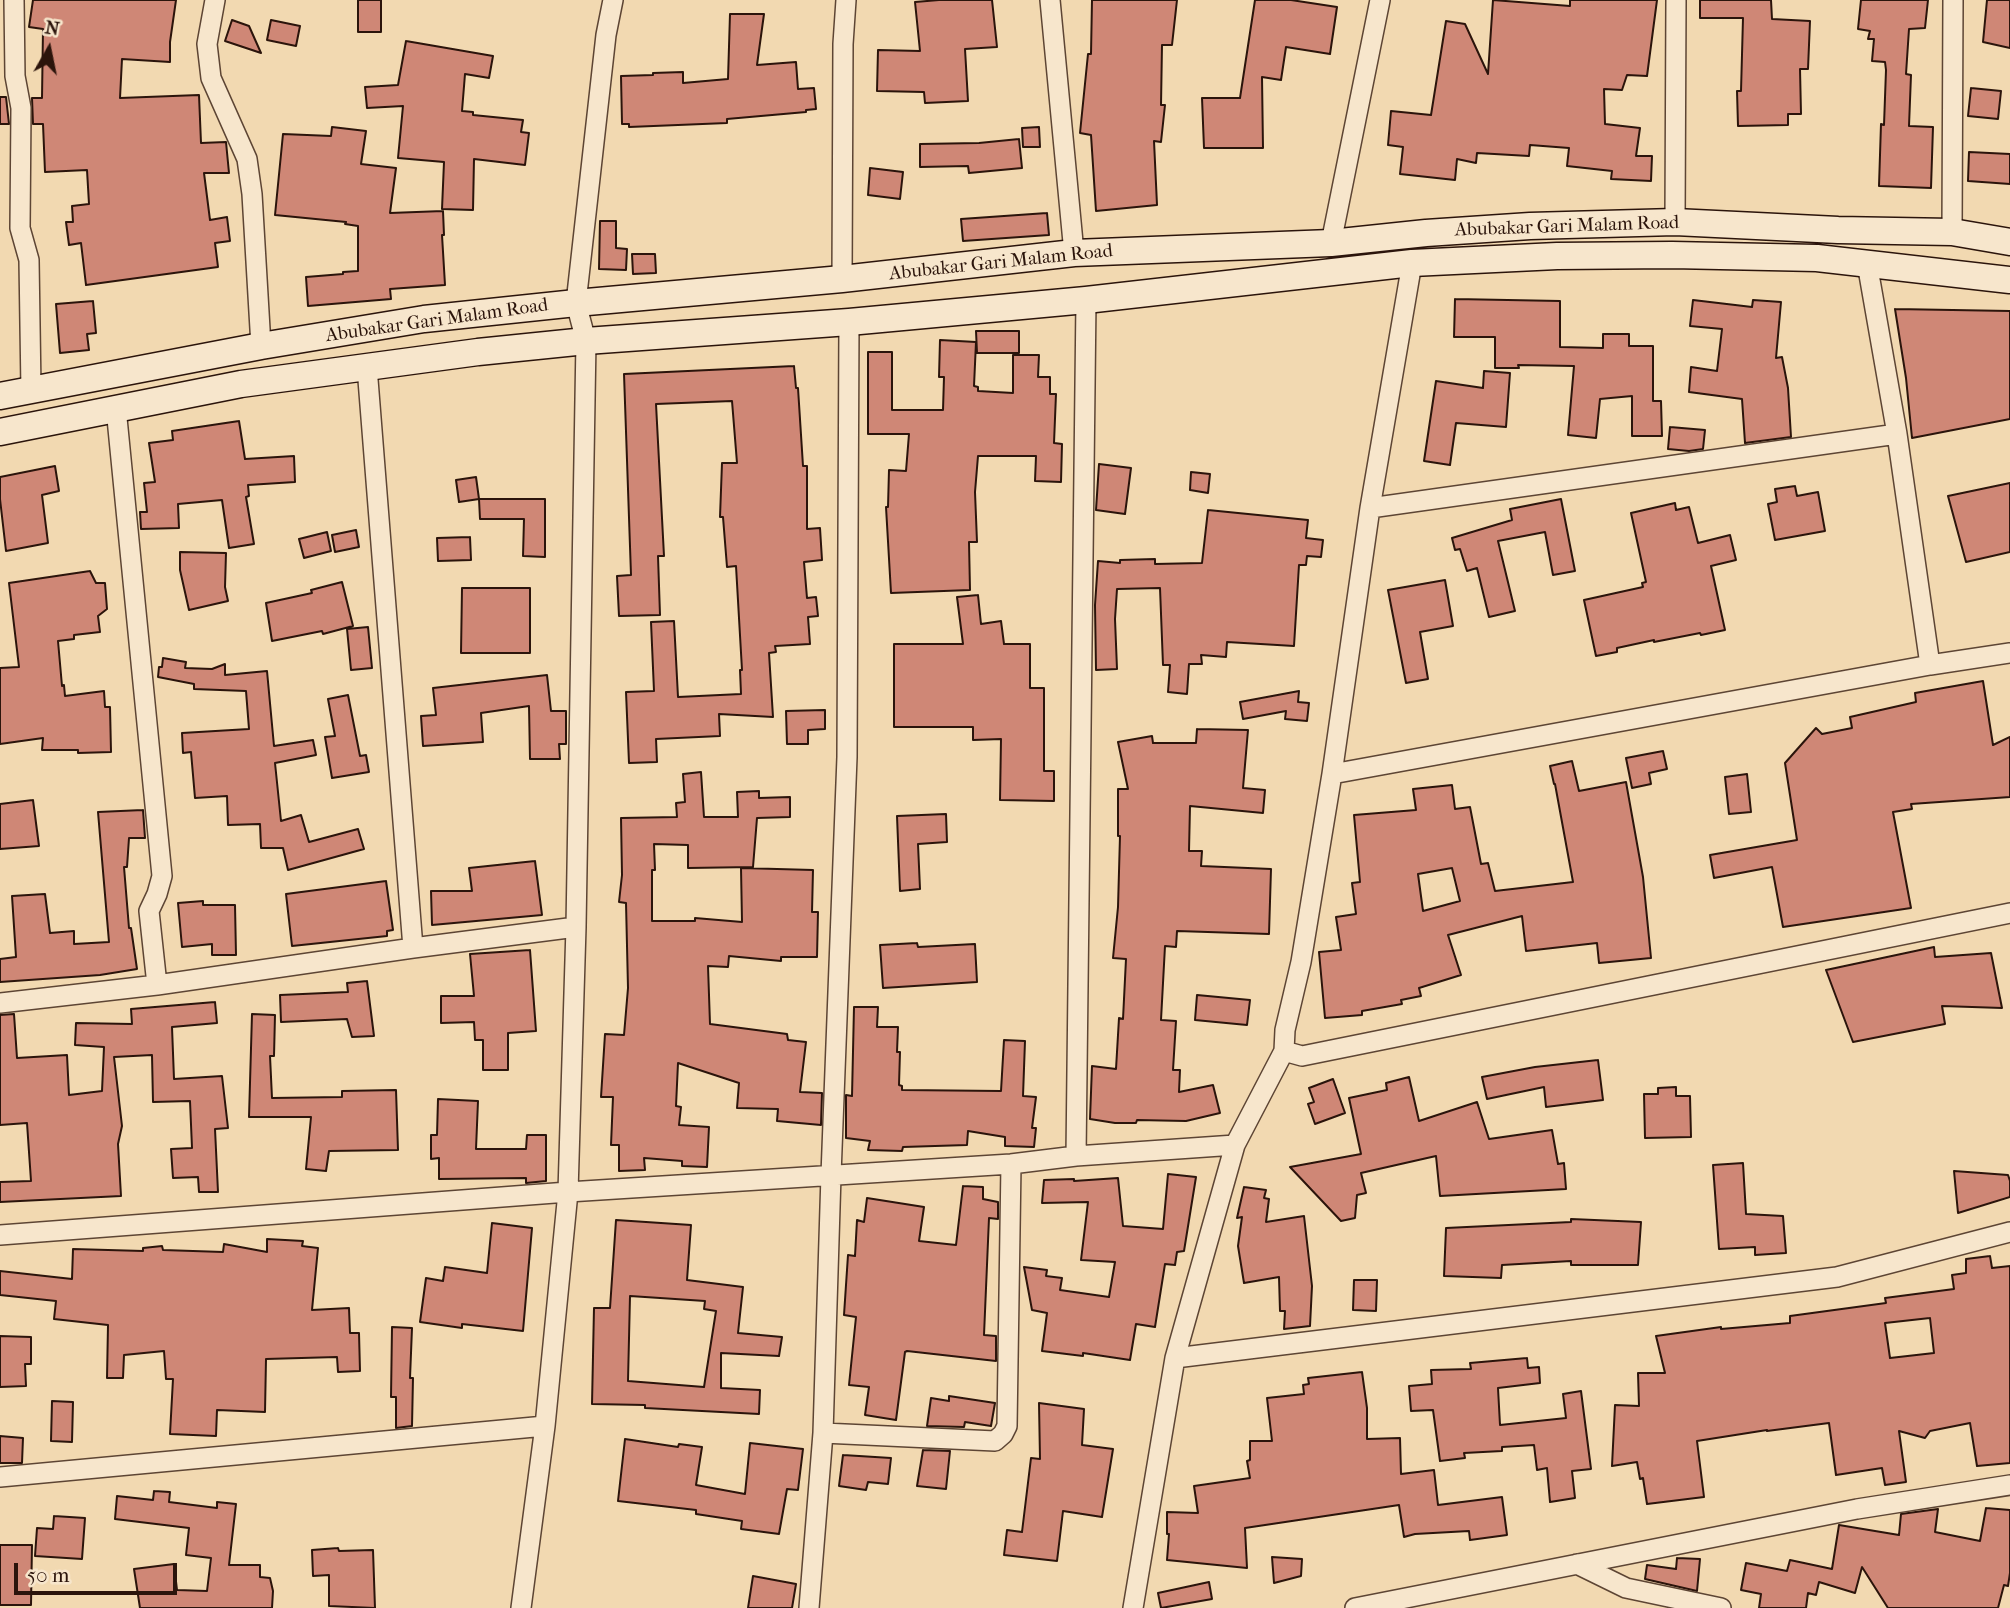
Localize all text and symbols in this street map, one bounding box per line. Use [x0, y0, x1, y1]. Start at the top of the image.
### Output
north arrow [14, 14, 84, 84]
text: N [43, 16, 61, 40]
street label: Abubakar Gari Malam Road [1454, 212, 1680, 242]
street label: Abubakar Gari Malam Road [888, 240, 1114, 286]
street label: Abubakar Gari Malam Road [324, 294, 550, 348]
scale bar [18, 1548, 180, 1592]
text: 50 m [27, 1563, 70, 1587]

